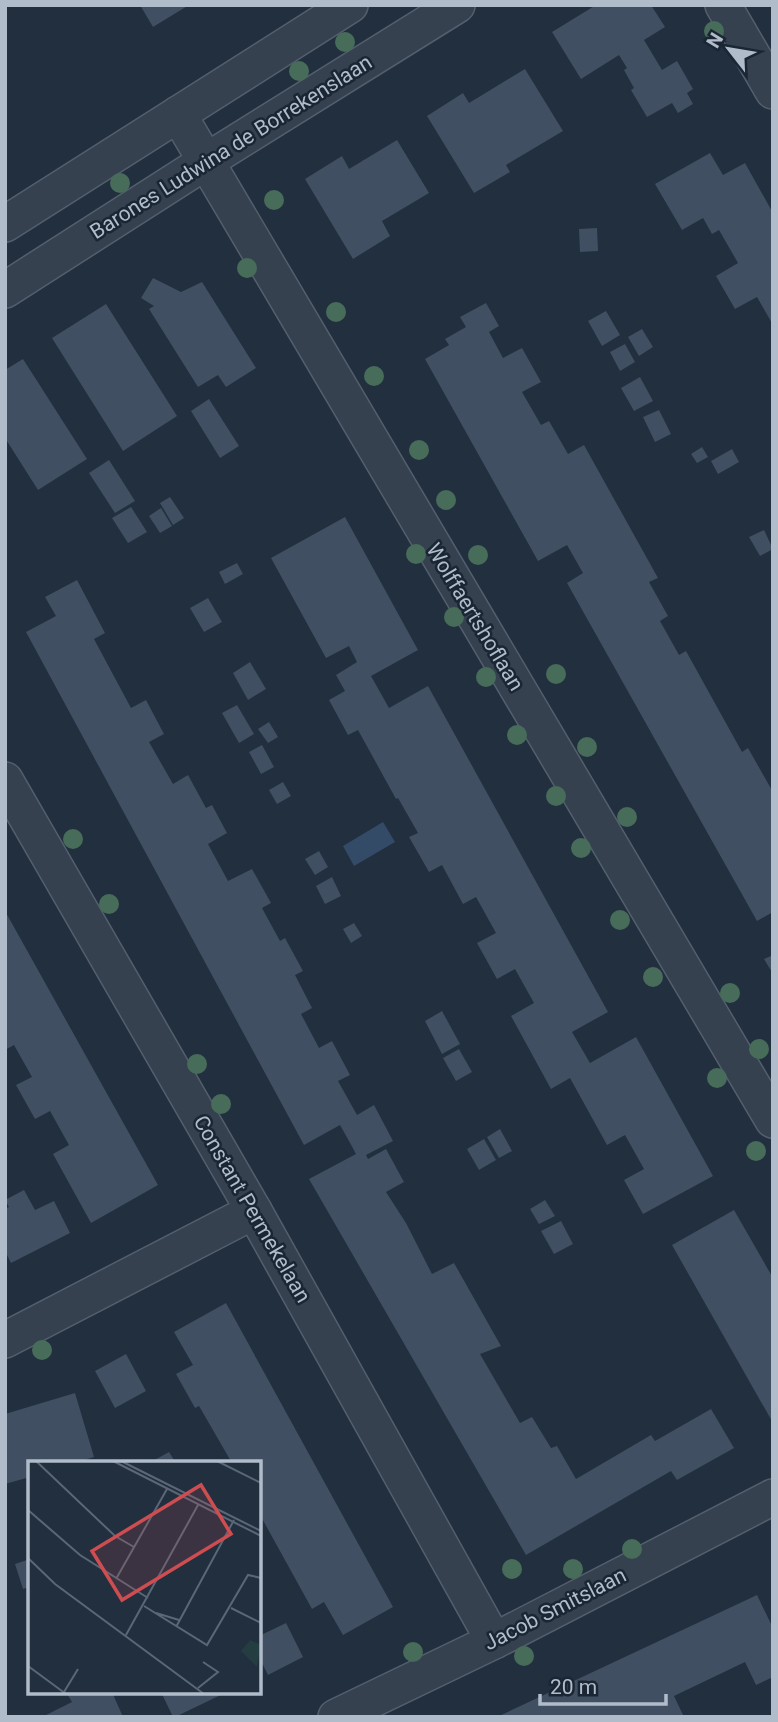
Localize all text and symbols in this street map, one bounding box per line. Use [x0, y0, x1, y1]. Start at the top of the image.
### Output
north arrow [694, 14, 764, 84]
text: N [702, 29, 728, 52]
street label: Barones Ludwina de Borrekenslaan [86, 50, 376, 244]
street label: Wolffaertshoflaan [421, 539, 529, 695]
street label: Constant Permekelaan [189, 1111, 315, 1307]
inset map [28, 1461, 261, 1694]
street label: Jacob Smitslaan [480, 1563, 630, 1655]
scale bar [540, 1662, 666, 1706]
text: 20 m [550, 1675, 597, 1699]

